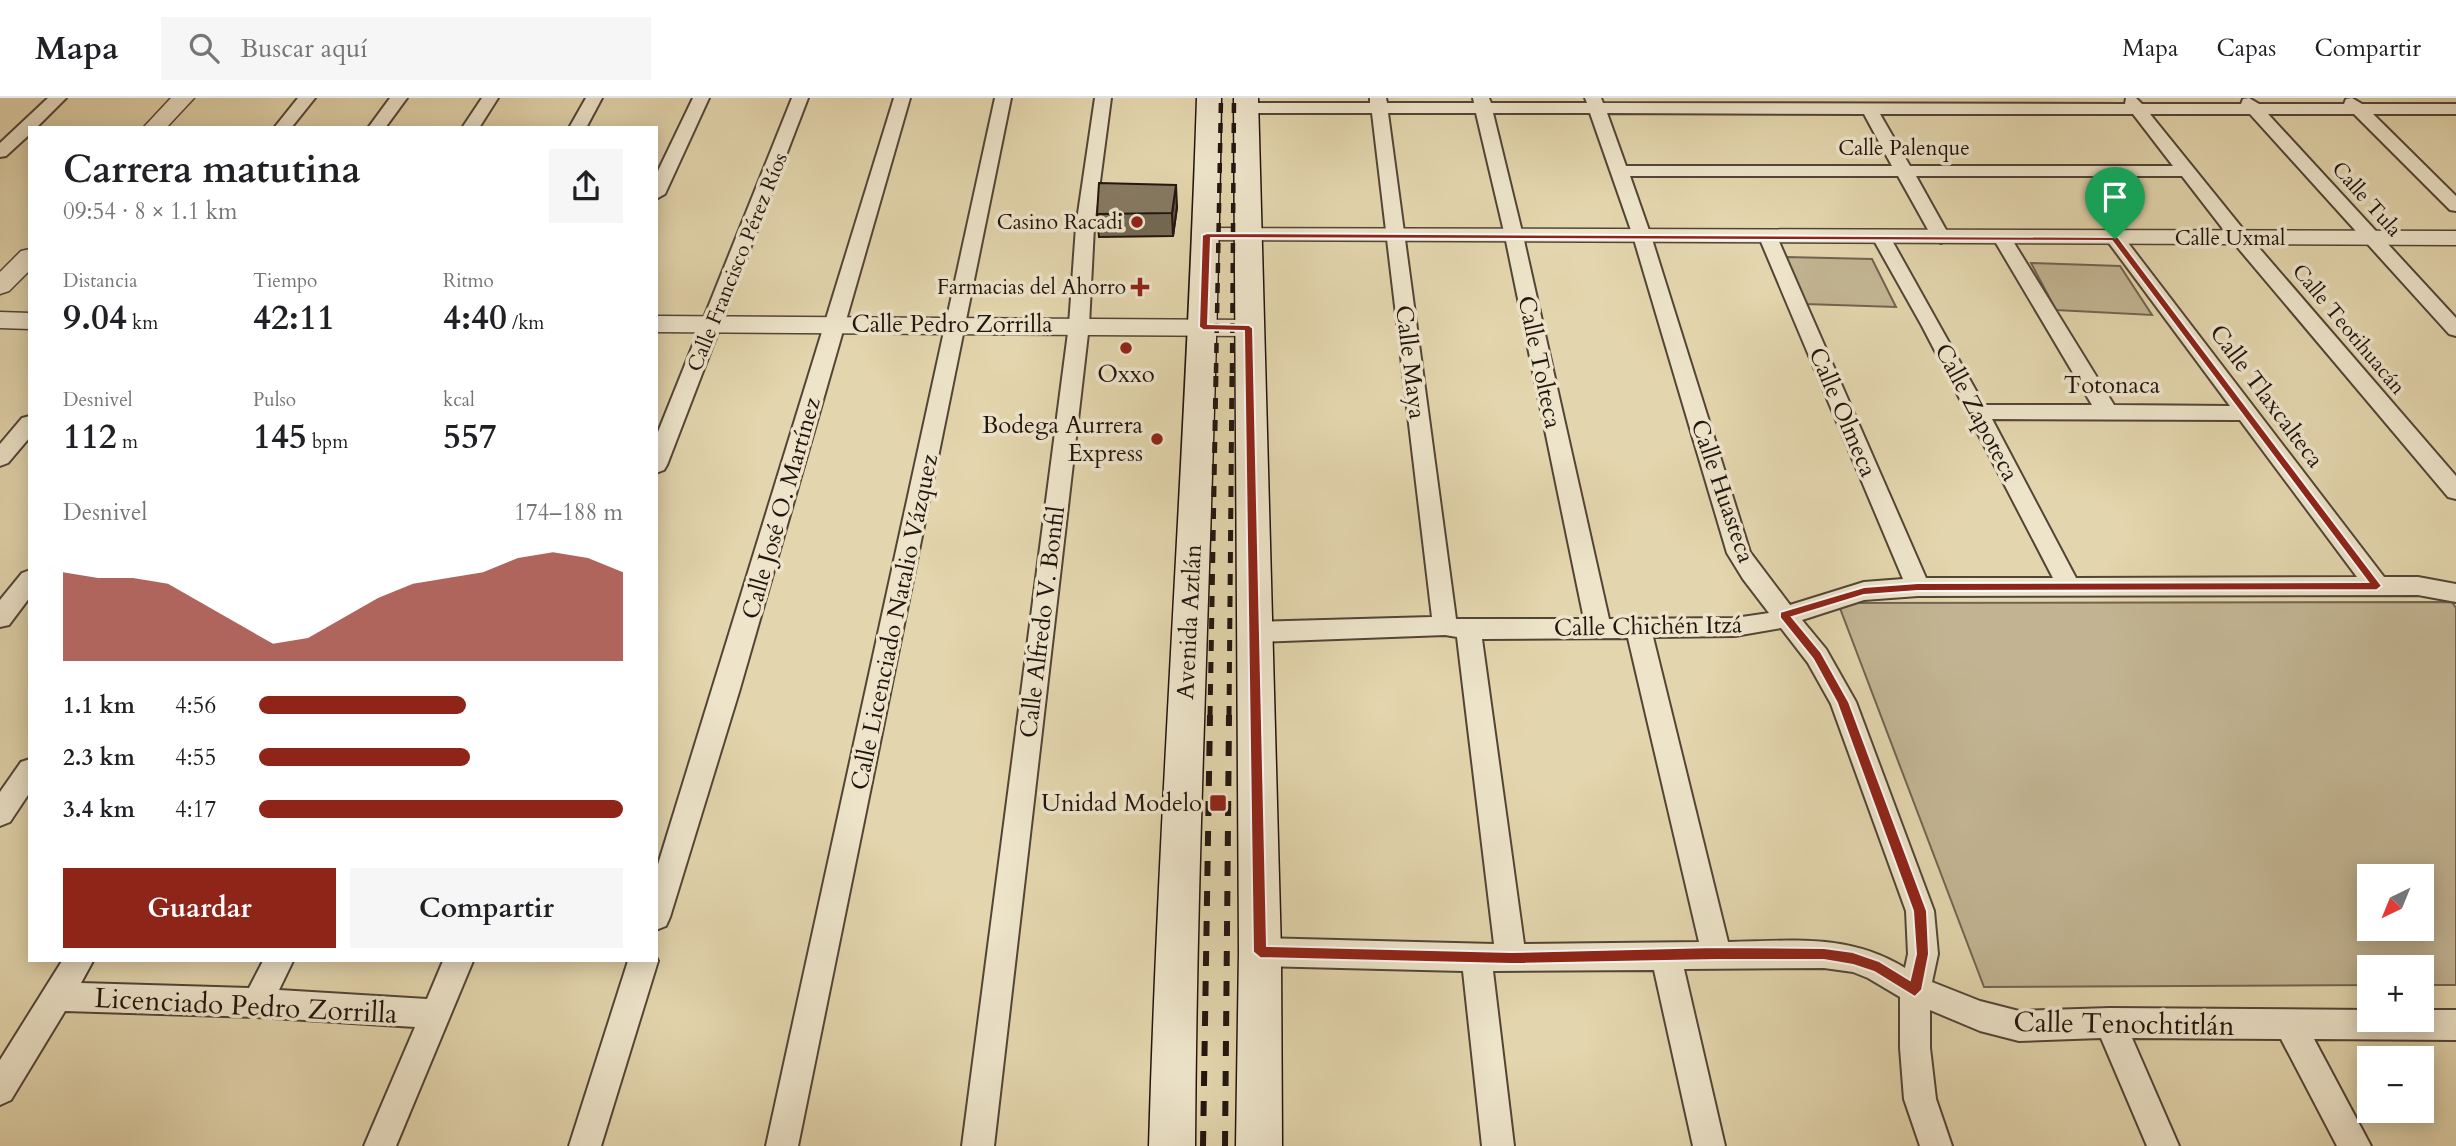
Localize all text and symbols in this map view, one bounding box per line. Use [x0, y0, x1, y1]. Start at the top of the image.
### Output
search box [161, 17, 651, 80]
text: Mapa [35, 26, 119, 71]
icon: search [185, 29, 223, 67]
text: Buscar aquí [241, 31, 368, 66]
text: Mapa [2122, 32, 2178, 65]
text: Capas [2216, 32, 2276, 65]
text: Compartir [2314, 32, 2421, 65]
street label: Calle Palenque [1838, 134, 1970, 163]
text: Carrera matutina [63, 144, 361, 196]
street label: Calle Francisco Pérez Ríos [680, 148, 795, 376]
button: share [549, 149, 623, 223]
street label: Calle Tula [2325, 155, 2408, 243]
pin [2085, 167, 2145, 239]
icon: arrive [2096, 178, 2134, 216]
text: 09:54 · 8 × 1.1 km [63, 196, 237, 227]
place label: Casino Racadi [997, 208, 1123, 237]
marker: Casino Racadi [1129, 214, 1145, 230]
street label: Calle Uxmal [2175, 224, 2285, 253]
street label: Calle Teotihuacán [2285, 258, 2412, 401]
text: Distancia [63, 268, 137, 294]
text: Tiempo [253, 268, 317, 294]
text: Ritmo [443, 268, 494, 294]
place label: Farmacias del Ahorro [937, 273, 1126, 302]
marker: Farmacias del Ahorro [1132, 279, 1148, 295]
street label: Calle Tolteca [1509, 293, 1570, 432]
text: 9.04 [63, 294, 127, 342]
text: 42:11 [253, 294, 335, 342]
text: 4:40 [443, 294, 507, 342]
street label: Calle Maya [1387, 303, 1434, 421]
street label: Calle Pedro Zorrilla [851, 308, 1053, 341]
text: km [127, 310, 158, 336]
text: /km [507, 310, 544, 336]
street label: Calle Tlaxcalteca [2202, 318, 2332, 475]
street label: Calle Zapoteca [1926, 338, 2027, 487]
marker: Oxxo [1118, 340, 1134, 356]
street label: Calle Olmeca [1800, 342, 1885, 483]
place label: Oxxo [1097, 358, 1155, 391]
street label: Totonaca [2064, 369, 2161, 402]
text: Desnivel [63, 387, 133, 413]
text: Pulso [253, 387, 296, 413]
text: kcal [443, 387, 475, 413]
street label: Calle José O. Martínez [734, 393, 829, 623]
place label: Bodega Aurrera Express [982, 409, 1144, 470]
text: 112 [63, 413, 117, 461]
text: 145 [253, 413, 307, 461]
text: 557 [443, 413, 497, 461]
street label: Calle Huasteca [1683, 415, 1763, 568]
text: m [117, 429, 138, 455]
text: bpm [307, 429, 348, 455]
marker: Bodega Aurrera Express [1149, 431, 1165, 447]
street label: Calle Licenciado Natalio Vázquez [843, 451, 946, 793]
text: Desnivel [63, 497, 147, 528]
text: 174–188 m [514, 497, 623, 528]
street label: Calle Alfredo V. Bonfil [1012, 504, 1073, 740]
street label: Avenida Aztlán [1169, 543, 1210, 701]
street label: Calle Chichén Itzá [1553, 608, 1743, 645]
text: 1.1 km [63, 690, 135, 721]
text: 4:56 [175, 690, 216, 721]
text: 2.3 km [63, 742, 135, 773]
text: 4:55 [175, 742, 216, 773]
place label: Unidad Modelo [1041, 787, 1202, 820]
marker: Unidad Modelo [1208, 793, 1228, 813]
text: 3.4 km [63, 794, 135, 825]
text: 4:17 [175, 794, 216, 825]
north arrow [2357, 864, 2434, 942]
map controls [2357, 864, 2434, 1123]
button: Guardar [63, 868, 336, 948]
button: Compartir [350, 868, 623, 948]
button: + [2357, 955, 2434, 1032]
street label: Licenciado Pedro Zorrilla [94, 979, 398, 1033]
street label: Calle Tenochtitlán [2013, 1003, 2235, 1045]
button: − [2357, 1046, 2434, 1123]

